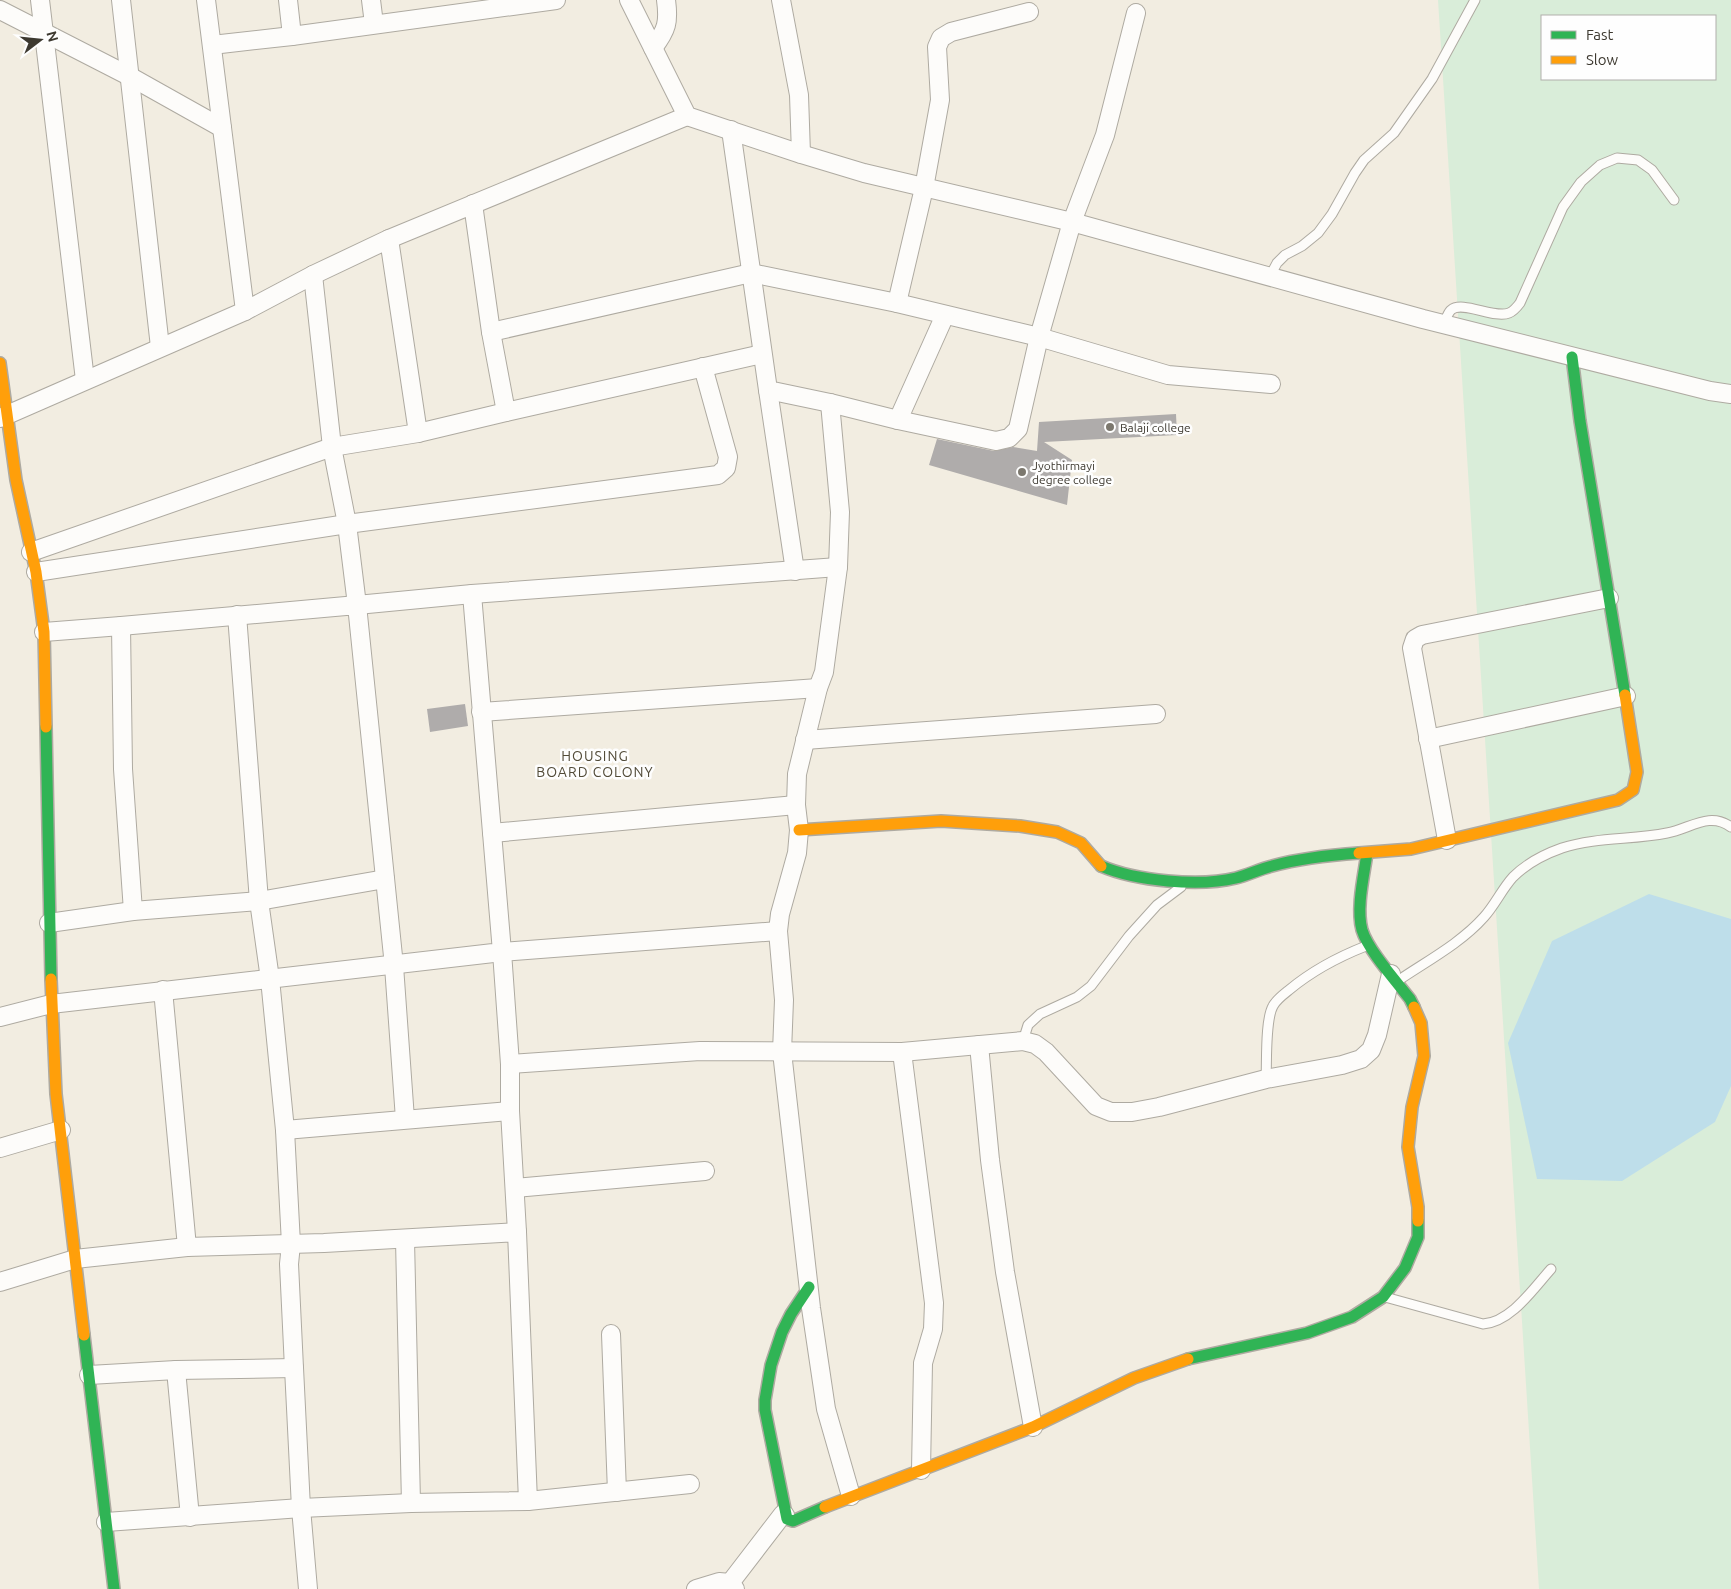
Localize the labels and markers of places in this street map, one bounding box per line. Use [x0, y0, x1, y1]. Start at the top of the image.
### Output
marker: Balaji college [1104, 421, 1116, 433]
place label: Balaji college [1120, 421, 1191, 434]
place label: Jyothirmayi degree college [1032, 459, 1112, 486]
marker: Jyothirmayi degree college [1016, 466, 1028, 478]

